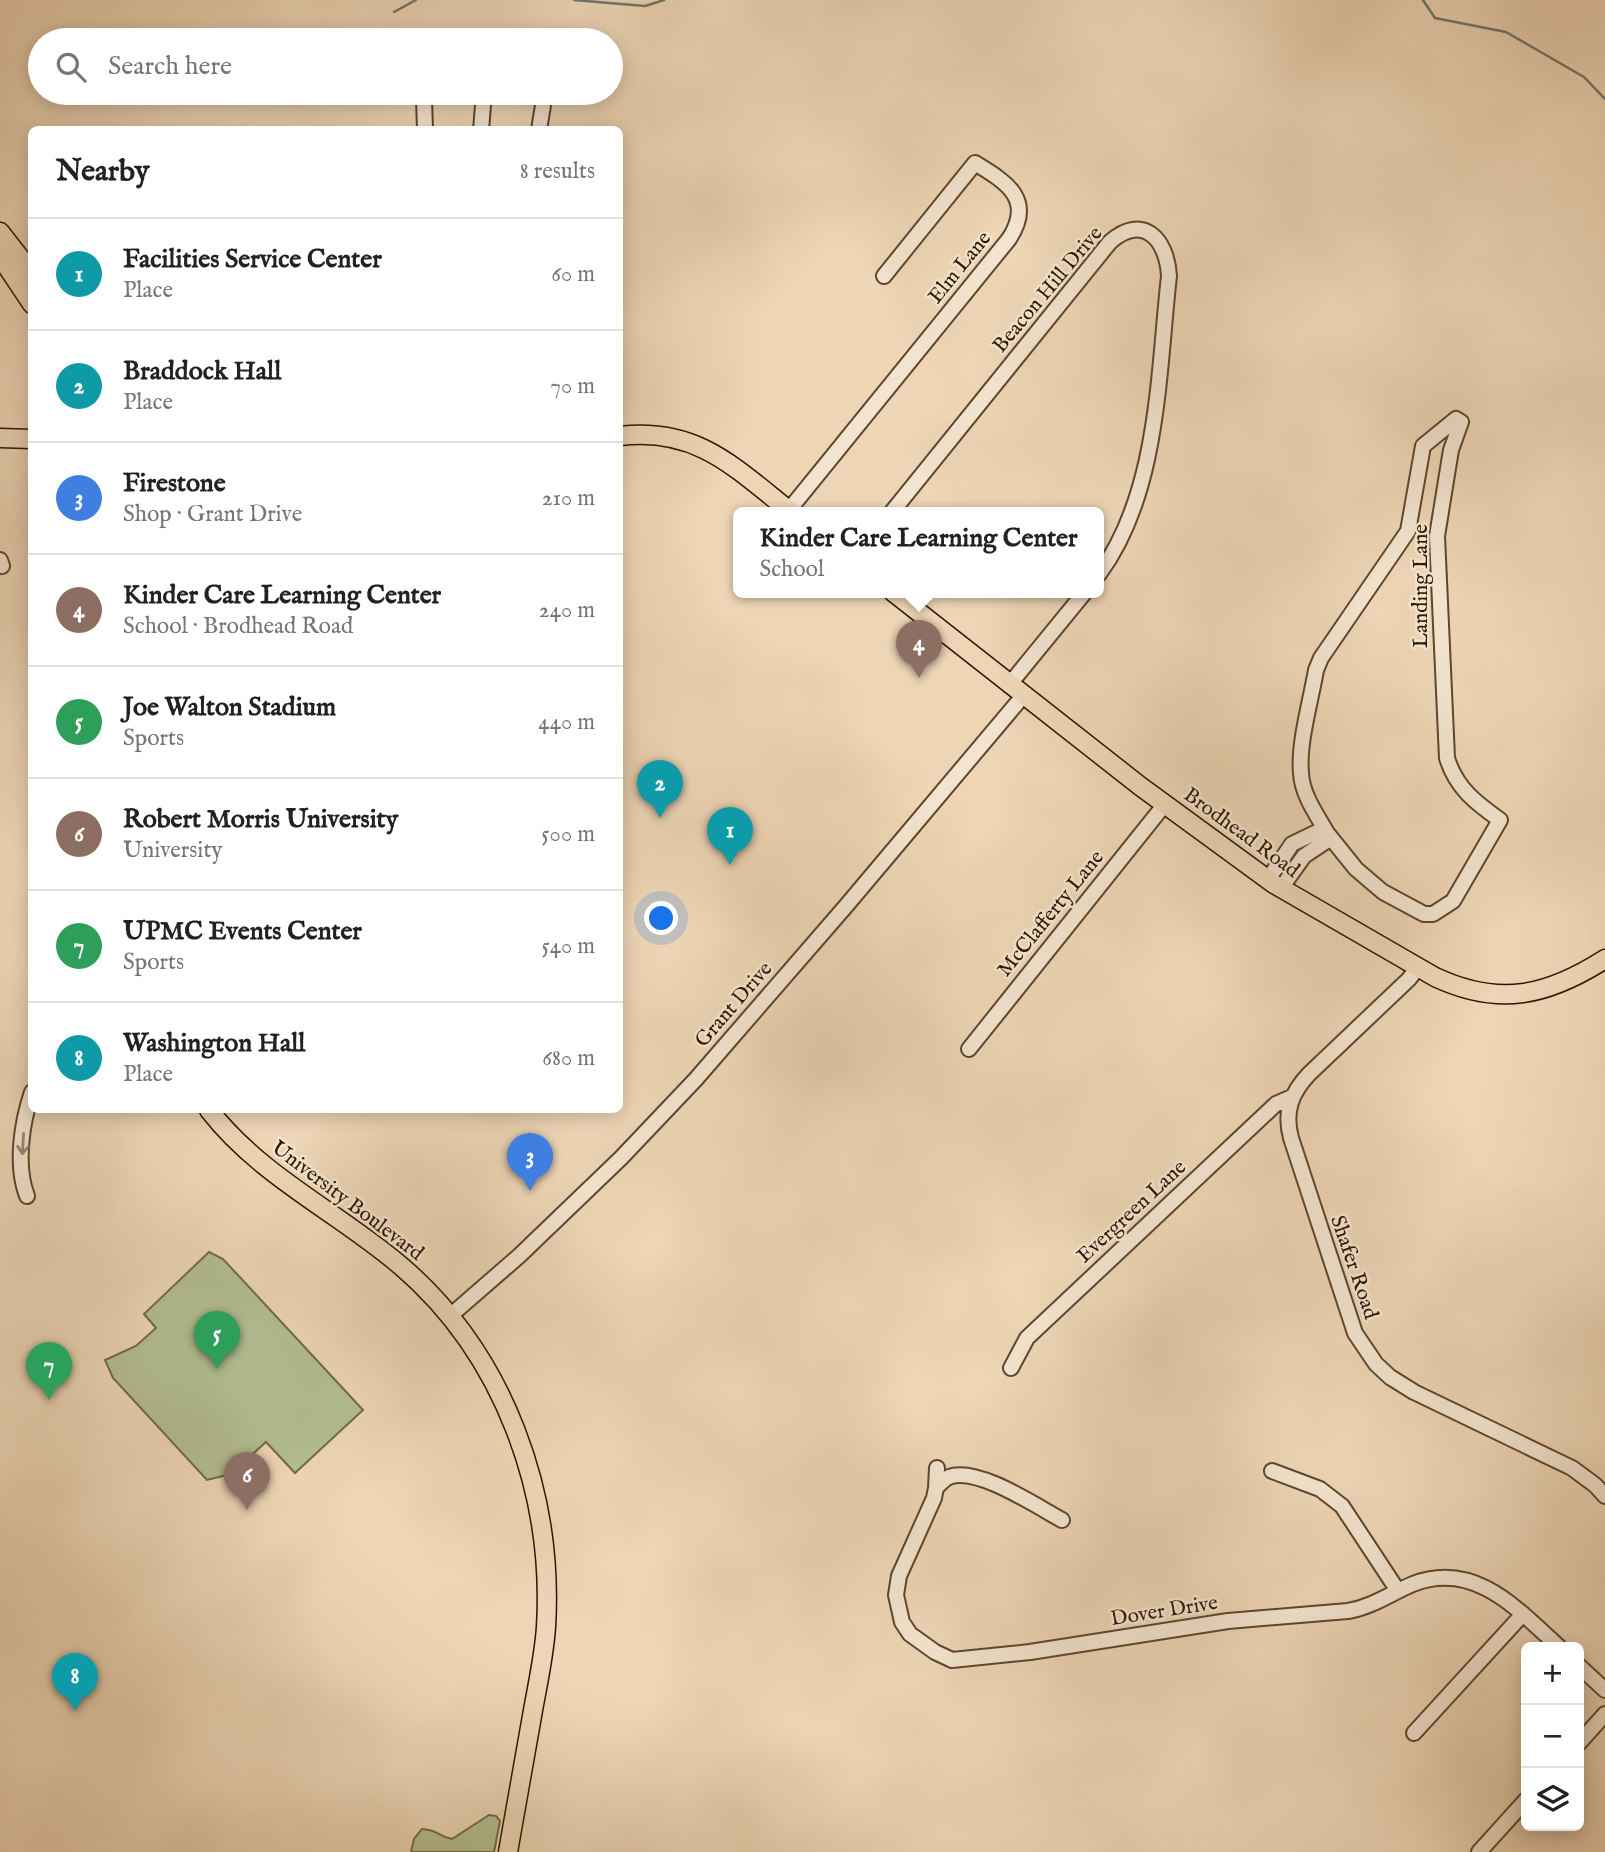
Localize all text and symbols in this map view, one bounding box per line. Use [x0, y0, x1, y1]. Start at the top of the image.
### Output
search box [28, 28, 623, 105]
icon: search [52, 48, 90, 86]
text: Search here [108, 50, 232, 83]
text: Nearby [56, 153, 149, 191]
text: 8 results [520, 157, 595, 186]
street label: Beacon Hill Drive [987, 221, 1109, 359]
street label: Elm Lane [923, 226, 998, 310]
text: Facilities Service Center [123, 243, 382, 276]
text: 1 [75, 260, 83, 289]
text: 60 m [551, 260, 595, 289]
text: Place [123, 276, 173, 305]
text: Braddock Hall [123, 355, 281, 388]
text: 2 [74, 372, 84, 401]
text: 70 m [550, 372, 595, 401]
text: Place [123, 388, 173, 417]
text: Firestone [123, 467, 226, 500]
text: 3 [75, 484, 83, 513]
text: 210 m [542, 484, 595, 513]
text: Shop · Grant Drive [123, 500, 302, 529]
popup [733, 507, 1104, 598]
text: Kinder Care Learning Center [759, 522, 1078, 555]
street label: Landing Lane [1408, 524, 1435, 648]
text: School [759, 555, 824, 584]
text: Kinder Care Learning Center [123, 579, 441, 612]
text: 4 [73, 596, 85, 625]
text: 240 m [539, 596, 595, 625]
text: School · Brodhead Road [123, 612, 353, 641]
pin: 4 [896, 620, 942, 678]
text: Joe Walton Stadium [123, 691, 336, 724]
text: 5 [75, 708, 83, 737]
text: 440 m [538, 708, 595, 737]
text: Sports [123, 724, 184, 753]
pin: 2 [637, 760, 683, 818]
street label: Brodhead Road [1178, 782, 1305, 885]
text: Robert Morris University [123, 803, 398, 836]
pin: 1 [707, 807, 753, 865]
text: 6 [74, 820, 84, 849]
text: 500 m [541, 820, 595, 849]
text: University [123, 836, 223, 865]
street label: McClafferty Lane [992, 845, 1111, 983]
your location [644, 901, 678, 935]
text: UPMC Events Center [123, 915, 362, 948]
text: 7 [74, 932, 84, 961]
text: 540 m [541, 932, 595, 961]
text: Sports [123, 948, 184, 977]
street label: Grant Drive [689, 956, 779, 1054]
text: Washington Hall [123, 1027, 305, 1060]
text: 8 [74, 1044, 84, 1073]
text: 680 m [542, 1044, 595, 1073]
text: Place [123, 1060, 173, 1089]
one-way arrow [16, 1132, 29, 1155]
pin: 3 [507, 1133, 553, 1191]
street label: University Boulevard [265, 1135, 429, 1268]
street label: Evergreen Lane [1072, 1154, 1193, 1270]
street label: Shafer Road [1323, 1212, 1384, 1324]
pin: 5 [194, 1311, 240, 1369]
pin: 7 [26, 1342, 72, 1400]
pin: 6 [224, 1452, 270, 1510]
street label: Dover Drive [1109, 1590, 1220, 1633]
map controls [1521, 1642, 1584, 1831]
button: + [1521, 1642, 1584, 1705]
pin: 8 [52, 1653, 98, 1711]
button: − [1521, 1705, 1584, 1768]
button: layers [1521, 1768, 1584, 1831]

